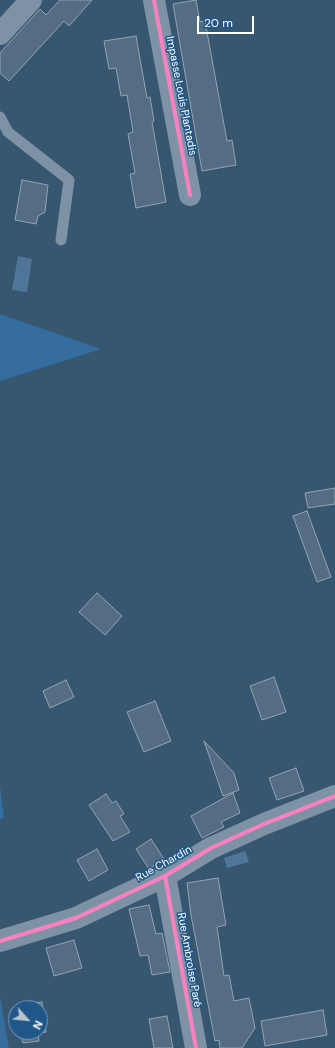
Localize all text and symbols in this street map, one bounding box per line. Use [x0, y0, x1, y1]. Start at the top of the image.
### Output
scale bar [199, 8, 256, 34]
text: 20 m [204, 15, 233, 31]
street label: Impasse Louis Plantadis [163, 35, 199, 157]
street label: Rue Chardin [134, 843, 194, 885]
street label: Rue Ambroise Paré [174, 912, 204, 1008]
north arrow [8, 1000, 48, 1040]
text: N [30, 1018, 46, 1032]

